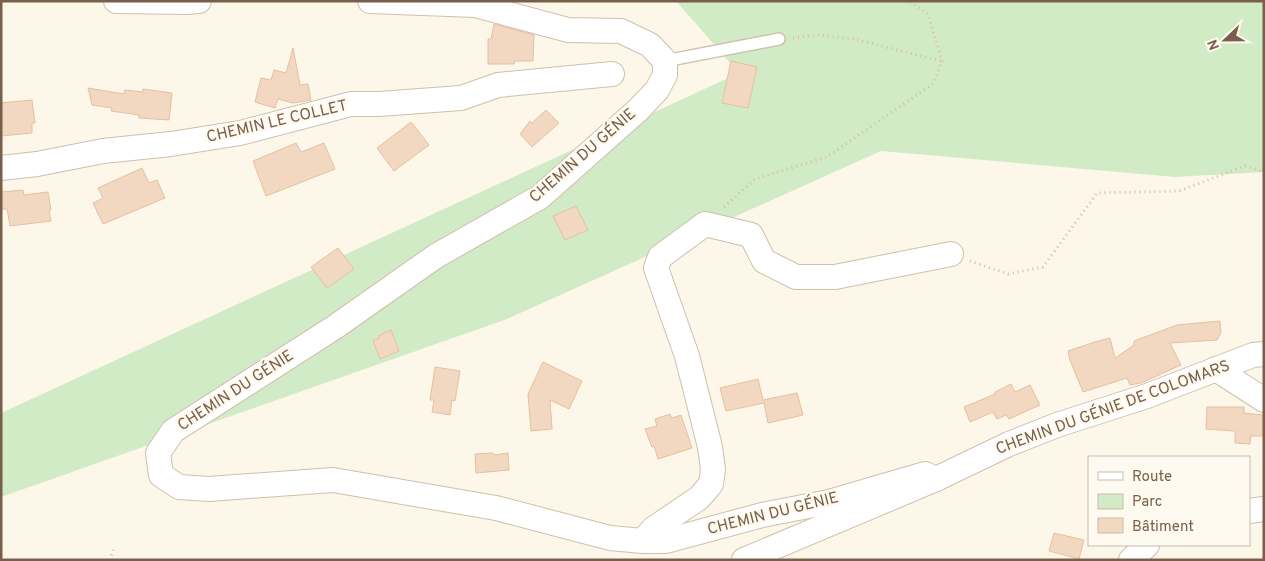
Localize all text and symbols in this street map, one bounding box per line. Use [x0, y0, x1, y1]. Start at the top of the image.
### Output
north arrow [1200, 15, 1250, 65]
text: N [1205, 36, 1224, 52]
street label: CHEMIN LE COLLET [205, 96, 349, 148]
street label: CHEMIN DU GÉNIE [524, 103, 640, 208]
street label: CHEMIN DU GÉNIE [173, 344, 298, 436]
street label: CHEMIN DU GÉNIE DE COLOMARS [992, 354, 1233, 460]
legend [1088, 456, 1250, 546]
text: Route [1132, 468, 1172, 487]
street label: CHEMIN DU GÉNIE [705, 486, 841, 540]
text: Parc [1132, 493, 1162, 512]
text: Bâtiment [1132, 518, 1194, 537]

